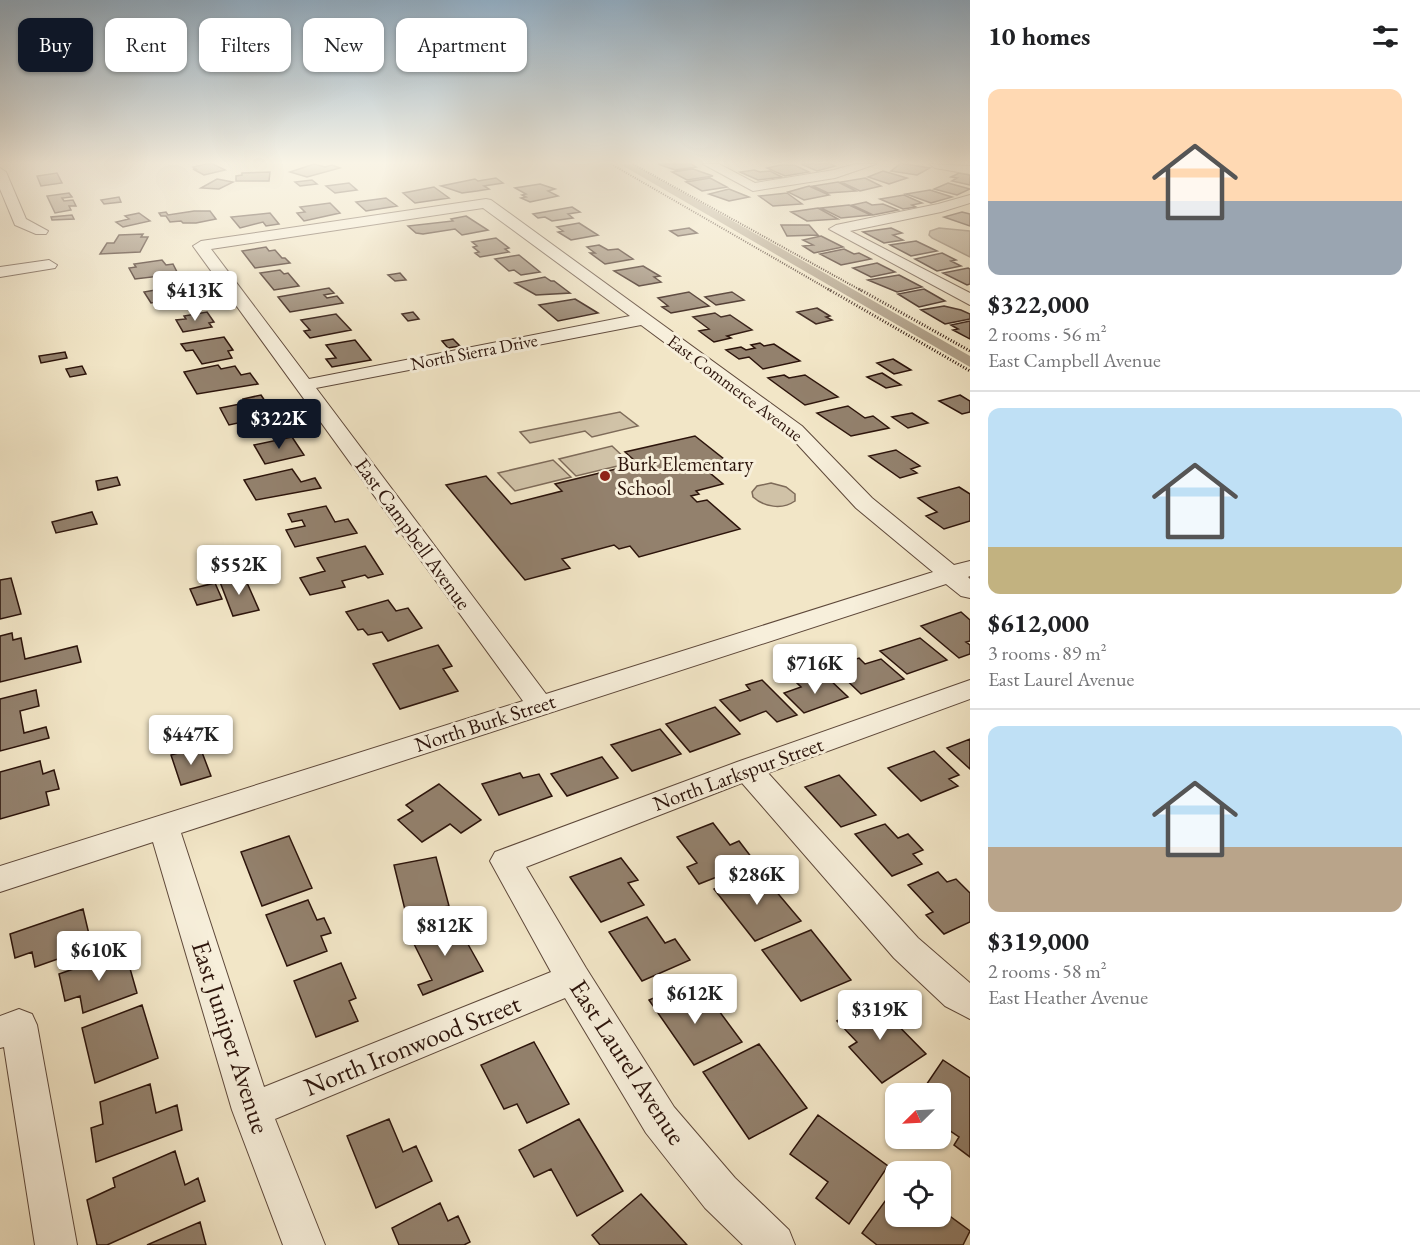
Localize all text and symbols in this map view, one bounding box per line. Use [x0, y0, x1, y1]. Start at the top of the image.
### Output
chip: Buy [18, 18, 93, 72]
chip: Rent [105, 18, 187, 72]
chip: Filters [199, 18, 291, 72]
chip: New [303, 18, 384, 72]
chip: Apartment [396, 18, 527, 72]
text: 10 homes [988, 19, 1090, 53]
icon: filters [1369, 20, 1402, 53]
icon: home [1141, 128, 1249, 236]
pin: $413K [153, 271, 237, 322]
text: $413K [167, 277, 223, 303]
text: $322,000 [988, 287, 1089, 321]
text: 2 rooms · 56 m² [988, 321, 1107, 347]
street label: North Sierra Drive [409, 328, 539, 375]
street label: East Commerce Avenue [663, 329, 808, 446]
text: East Campbell Avenue [988, 347, 1161, 373]
pin: $322K [237, 399, 321, 450]
text: $322K [251, 405, 307, 431]
icon: home [1141, 447, 1249, 555]
place label: Burk Elementary School [617, 450, 754, 501]
street label: East Campbell Avenue [349, 452, 478, 615]
marker: Burk Elementary School [598, 469, 612, 483]
pin: $552K [197, 545, 281, 596]
text: $552K [211, 551, 267, 577]
text: $612,000 [988, 606, 1089, 640]
text: 3 rooms · 89 m² [988, 640, 1107, 666]
pin: $716K [773, 644, 857, 695]
text: $716K [787, 650, 843, 676]
text: East Laurel Avenue [988, 666, 1134, 692]
street label: North Burk Street [411, 687, 559, 758]
pin: $447K [149, 715, 233, 766]
text: $447K [163, 721, 219, 747]
street label: North Larkspur Street [649, 730, 827, 817]
icon: home [1141, 765, 1249, 873]
pin: $286K [715, 855, 799, 906]
text: $286K [729, 861, 785, 887]
pin: $812K [403, 906, 487, 957]
text: $812K [417, 912, 473, 938]
text: $319,000 [988, 924, 1089, 958]
pin: $610K [57, 931, 141, 982]
street label: East Juniper Avenue [184, 936, 278, 1138]
text: $610K [71, 937, 127, 963]
text: 2 rooms · 58 m² [988, 958, 1107, 984]
street label: East Laurel Avenue [562, 973, 694, 1151]
pin: $612K [653, 974, 737, 1025]
text: $612K [667, 980, 723, 1006]
text: East Heather Avenue [988, 984, 1148, 1010]
street label: North Ironwood Street [299, 986, 525, 1104]
pin: $319K [838, 990, 922, 1041]
text: $319K [852, 996, 908, 1022]
north arrow [885, 1083, 951, 1149]
map controls [885, 1083, 951, 1227]
button: locate [885, 1161, 951, 1227]

